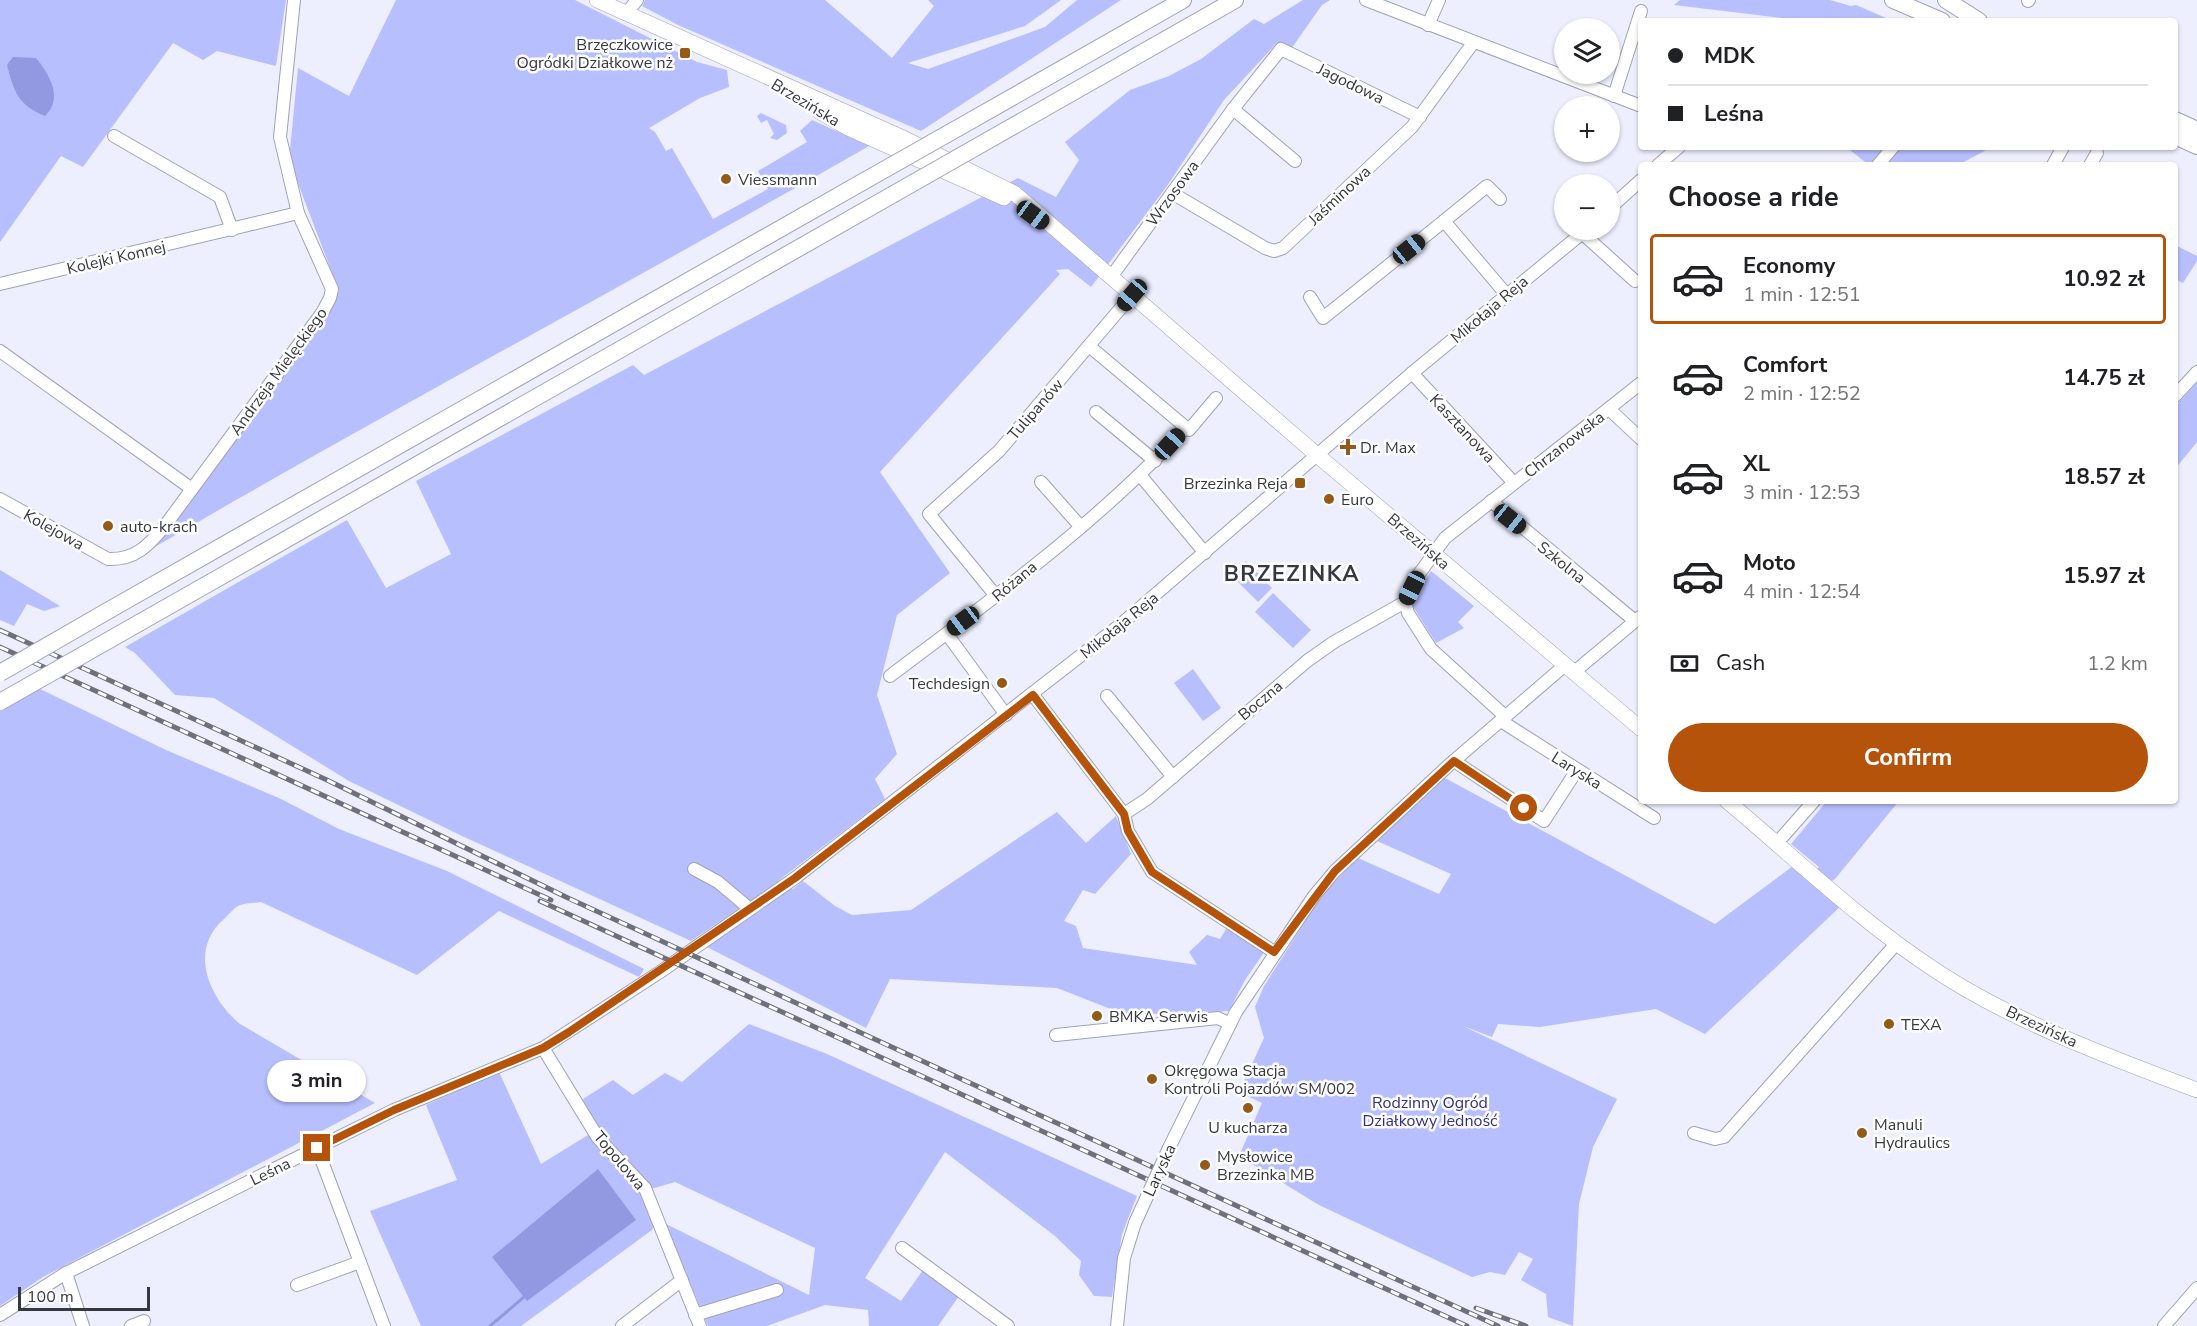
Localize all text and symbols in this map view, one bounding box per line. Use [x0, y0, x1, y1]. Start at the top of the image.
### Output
map controls [1554, 18, 1620, 240]
button: layers [1554, 18, 1620, 84]
place label: Brzęczkowice Ogródki Działkowe nż [516, 34, 673, 74]
text: MDK [1704, 41, 1754, 71]
marker: Brzęczkowice Ogródki Działkowe nż [678, 46, 692, 60]
street label: Jagodowa [1313, 58, 1388, 110]
street label: Brzezińska [767, 74, 844, 132]
button: + [1554, 96, 1620, 162]
text: Leśna [1704, 99, 1764, 129]
street label: Wrzosowa [1141, 156, 1204, 231]
street label: Jaśminowa [1303, 161, 1376, 231]
place label: Viessmann [737, 169, 817, 191]
marker: Viessmann [719, 172, 733, 186]
button: − [1554, 174, 1620, 240]
text: Choose a ride [1668, 179, 1839, 216]
car [1013, 197, 1053, 233]
car [1389, 231, 1429, 267]
street label: Kolejki Konnej [65, 236, 168, 280]
text: Economy [1743, 251, 1835, 281]
icon: car [1671, 252, 1725, 306]
text: 10.92 zł [2063, 264, 2145, 294]
street label: Mikołaja Reja [1446, 271, 1533, 349]
car [1113, 276, 1151, 314]
text: 1 min · 12:51 [1743, 281, 1861, 308]
street label: Andrzeja Mielęckiego [225, 303, 333, 440]
text: Comfort [1743, 350, 1827, 380]
icon: car [1671, 351, 1725, 405]
text: 14.75 zł [2063, 363, 2145, 393]
street label: Tulipanów [1003, 374, 1069, 445]
text: 2 min · 12:52 [1743, 380, 1861, 407]
street label: Kasztanowa [1424, 389, 1500, 468]
street label: Chrzanowska [1520, 406, 1609, 483]
car [1151, 425, 1189, 463]
place label: Dr. Max [1360, 437, 1416, 459]
marker: Dr. Max [1341, 440, 1355, 454]
text: XL [1743, 449, 1770, 479]
icon: car [1671, 450, 1725, 504]
text: 18.57 zł [2063, 462, 2145, 492]
place label: Brzezinka Reja [1184, 473, 1288, 495]
marker: Brzezinka Reja [1293, 476, 1307, 490]
text: 3 min · 12:53 [1743, 479, 1861, 506]
place label: Euro [1341, 489, 1374, 511]
marker: Euro [1322, 492, 1336, 506]
car [1490, 501, 1530, 537]
street label: Kolejowa [19, 504, 88, 556]
street label: Brzezińska [1382, 508, 1454, 575]
place label: auto-krach [120, 516, 198, 538]
marker: auto-krach [101, 519, 115, 533]
street label: Szkolna [1533, 537, 1590, 589]
text: Moto [1743, 548, 1796, 578]
icon: car [1671, 549, 1725, 603]
street label: Różana [987, 556, 1042, 607]
district label: BRZEZINKA [1224, 559, 1360, 589]
text: 15.97 zł [2063, 561, 2145, 591]
car [1396, 568, 1428, 608]
text: 4 min · 12:54 [1743, 578, 1861, 605]
street label: Mikołaja Reja [1076, 587, 1163, 664]
car [943, 603, 983, 639]
icon: cash [1668, 647, 1701, 680]
text: Cash [1716, 648, 1765, 678]
text: 1.2 km [2087, 650, 2148, 677]
place label: Techdesign [909, 673, 990, 695]
marker: Techdesign [995, 676, 1009, 690]
street label: Boczna [1234, 676, 1288, 726]
button: Confirm [1668, 723, 2148, 792]
street label: Laryska [1547, 747, 1606, 795]
route start [1510, 794, 1537, 821]
street label: Brzezińska [2002, 1001, 2081, 1053]
place label: BMKA Serwis [1109, 1006, 1208, 1028]
marker: BMKA Serwis [1090, 1009, 1104, 1023]
place label: TEXA [1901, 1014, 1942, 1036]
marker: TEXA [1882, 1017, 1896, 1031]
place label: Okręgowa Stacja Kontroli Pojazdów SM/002 [1164, 1060, 1355, 1100]
callout: 3 min [268, 1061, 366, 1103]
text: 3 min [291, 1067, 342, 1094]
marker: Okręgowa Stacja Kontroli Pojazdów SM/002 [1145, 1072, 1159, 1086]
park label: Rodzinny Ogród Działkowy Jedność [1363, 1092, 1498, 1132]
marker: U kucharza [1241, 1101, 1255, 1115]
place label: Manuli Hydraulics [1874, 1114, 1950, 1154]
place label: U kucharza [1208, 1117, 1288, 1139]
street label: Topolowa [588, 1126, 650, 1195]
marker: Manuli Hydraulics [1855, 1126, 1869, 1140]
route end [303, 1134, 330, 1161]
street label: Laryska [1138, 1141, 1182, 1200]
place label: Mysłowice Brzezinka MB [1217, 1146, 1315, 1186]
street label: Leśna [247, 1153, 294, 1191]
marker: Mysłowice Brzezinka MB [1198, 1158, 1212, 1172]
scale bar [18, 1284, 150, 1312]
text: 100 m [27, 1286, 74, 1308]

